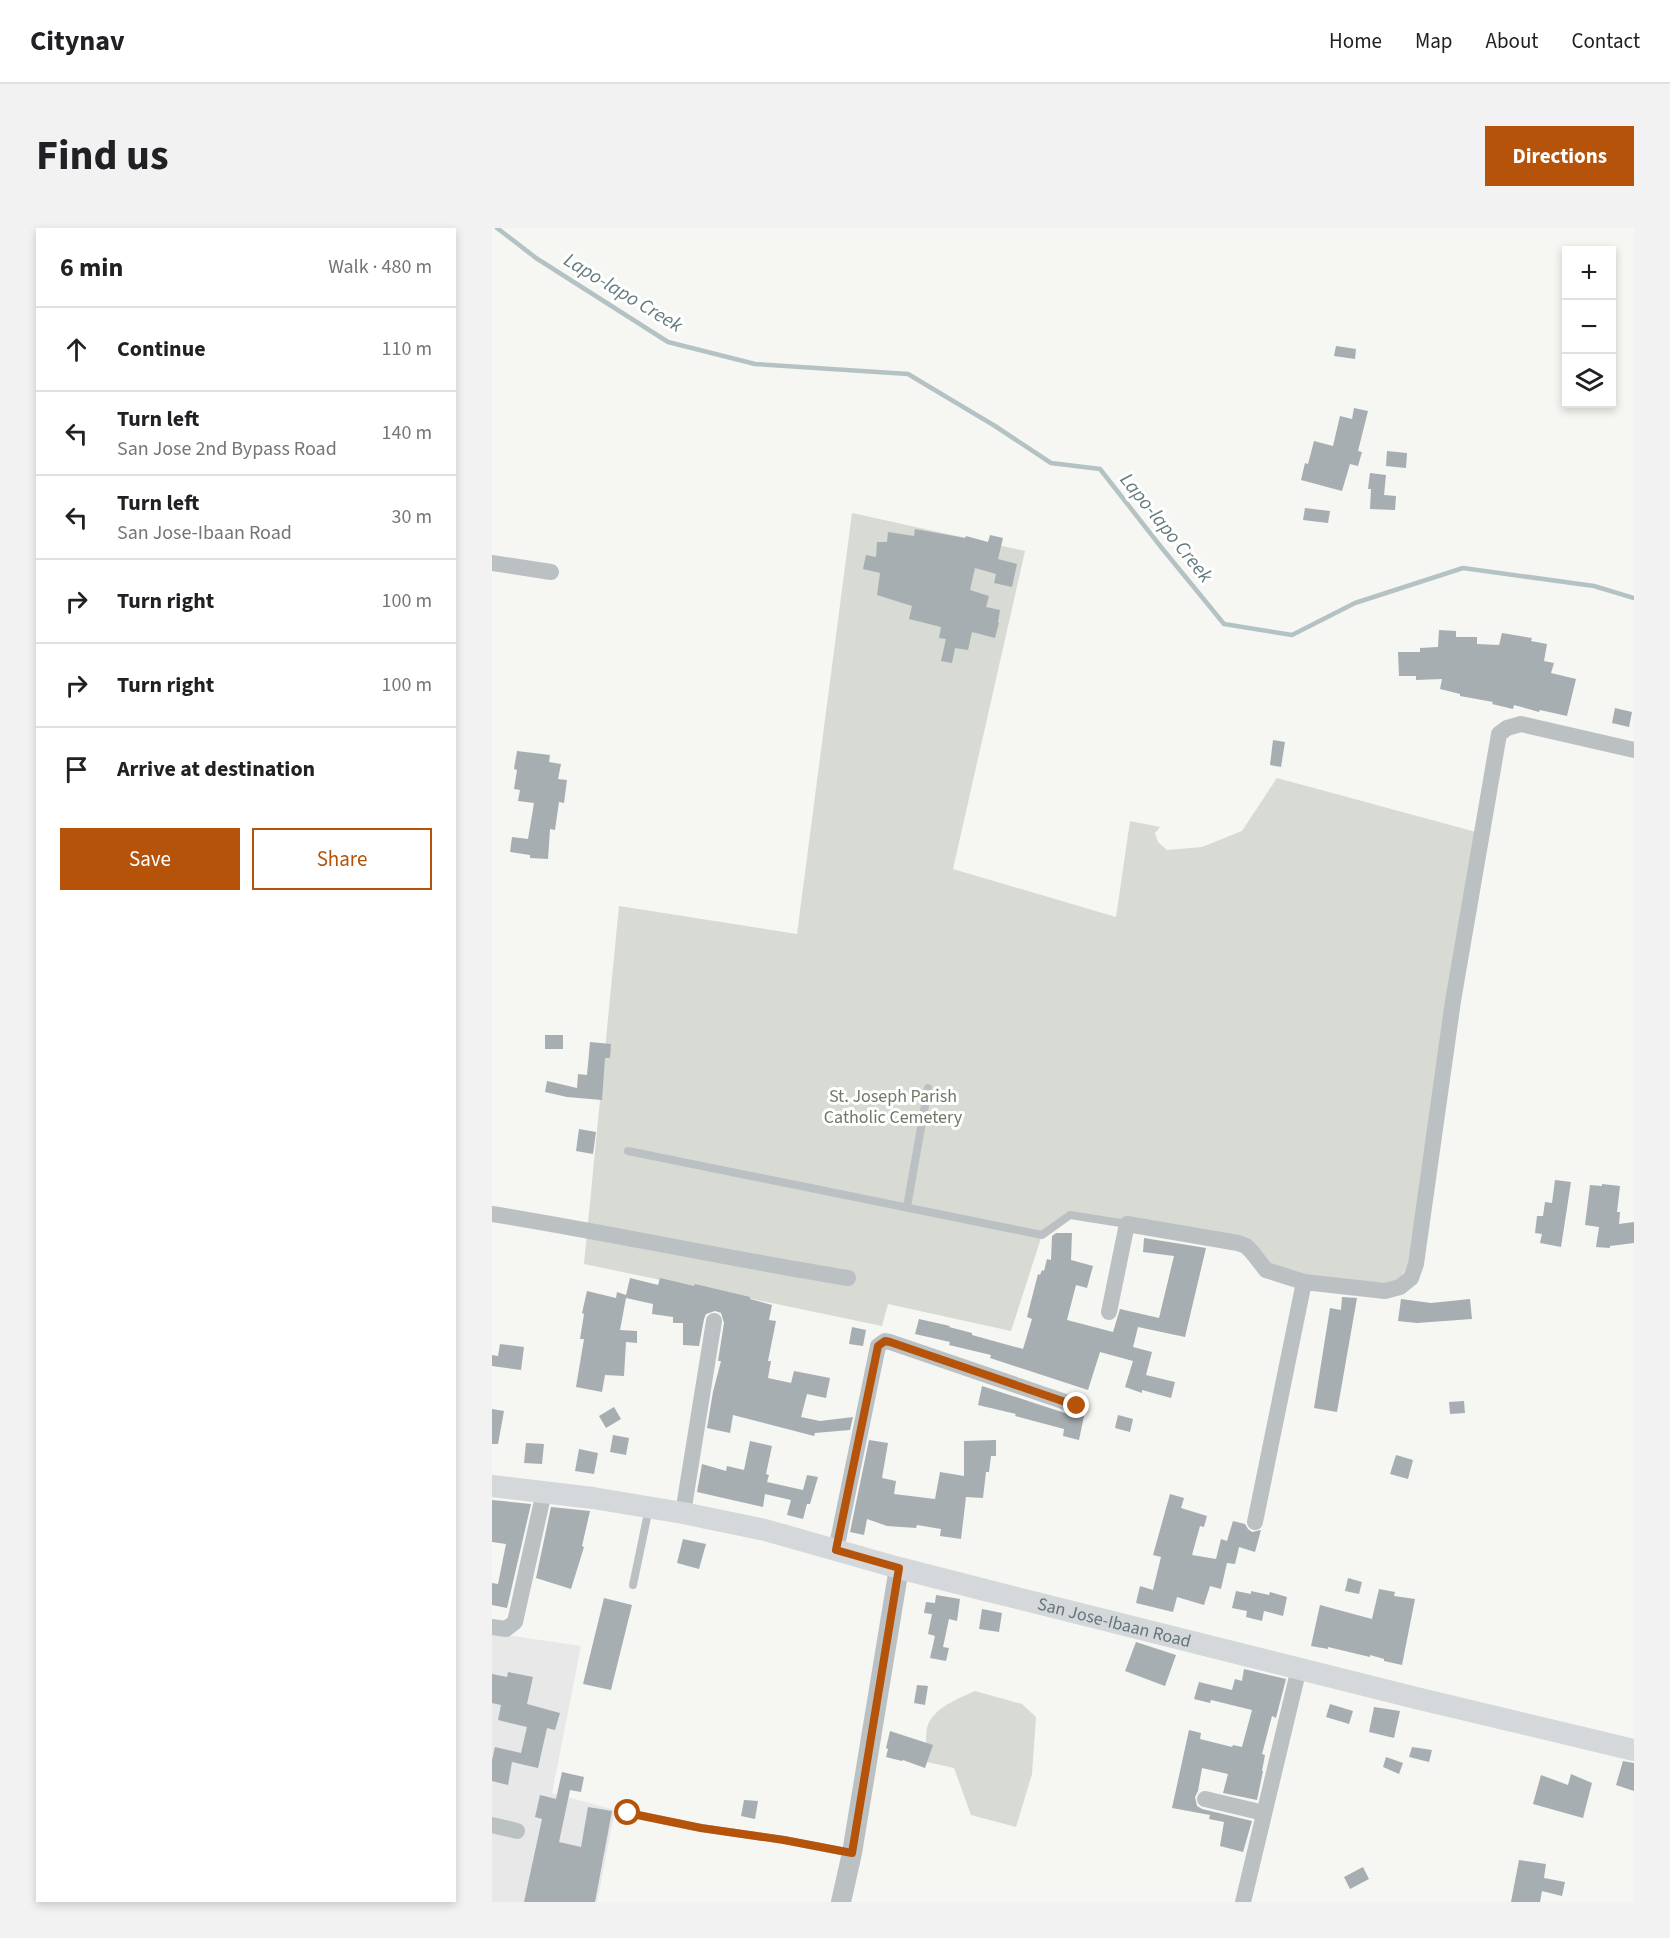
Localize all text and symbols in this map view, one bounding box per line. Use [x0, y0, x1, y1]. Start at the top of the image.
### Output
text: Citynav [30, 21, 125, 61]
text: Home [1329, 26, 1382, 56]
text: Map [1415, 26, 1453, 56]
text: About [1486, 26, 1538, 56]
text: Contact [1571, 26, 1640, 56]
text: Find us [36, 126, 169, 186]
button: Directions [1485, 126, 1634, 186]
water label: Lapo-lapo Creek [558, 246, 688, 340]
map controls [1562, 246, 1616, 408]
button: + [1562, 246, 1616, 300]
text: 6 min [60, 249, 123, 286]
text: Walk · 480 m [328, 253, 432, 281]
button: − [1562, 300, 1616, 354]
icon: ahead [60, 333, 93, 366]
text: Continue [117, 333, 206, 365]
text: 110 m [382, 335, 432, 363]
button: layers [1562, 354, 1616, 408]
text: Turn left [117, 403, 199, 435]
icon: left [60, 417, 93, 450]
text: 140 m [382, 419, 432, 447]
text: San Jose 2nd Bypass Road [117, 435, 337, 463]
water label: Lapo-lapo Creek [1113, 467, 1219, 589]
text: Turn left [117, 487, 199, 519]
icon: left [60, 501, 93, 534]
text: 30 m [392, 503, 432, 531]
text: San Jose-Ibaan Road [117, 519, 292, 547]
icon: right [60, 585, 93, 618]
text: Turn right [117, 585, 214, 617]
text: 100 m [382, 587, 432, 615]
icon: right [60, 669, 93, 702]
text: Turn right [117, 669, 214, 701]
text: 100 m [382, 671, 432, 699]
icon: arrive [60, 753, 93, 786]
text: Arrive at destination [117, 753, 315, 785]
button: Save [60, 828, 240, 890]
button: Share [252, 828, 432, 890]
park label: St. Joseph Parish Catholic Cemetery [824, 1084, 963, 1130]
route end [1063, 1392, 1089, 1418]
street label: San Jose-Ibaan Road [1035, 1591, 1194, 1654]
route start [614, 1799, 640, 1825]

